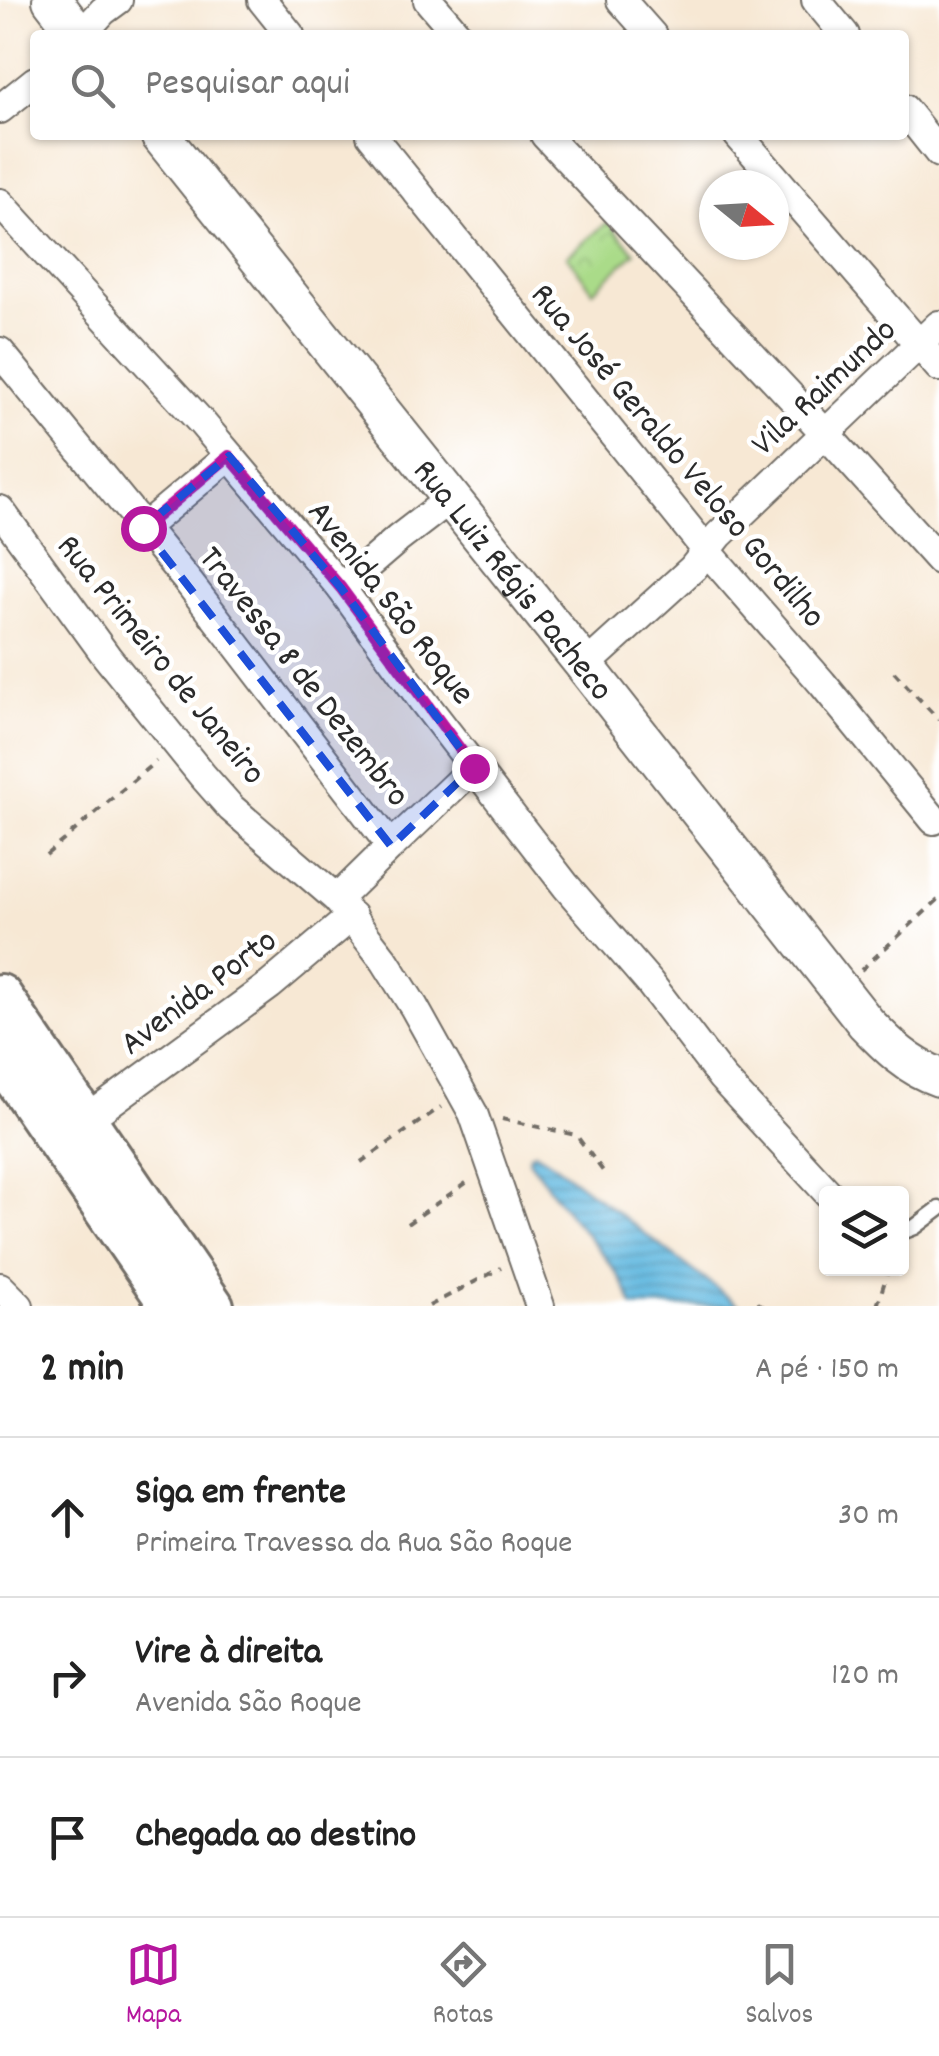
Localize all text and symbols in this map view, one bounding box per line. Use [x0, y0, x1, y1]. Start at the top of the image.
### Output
search box [30, 30, 909, 140]
icon: search [65, 58, 120, 113]
text: Pesquisar aqui [145, 58, 350, 113]
north arrow [699, 170, 789, 260]
street label: Rua José Geraldo Veloso Gordilho [517, 274, 836, 641]
street label: Vila Raimundo [741, 308, 909, 469]
street label: Rua Luiz Régis Pacheco [398, 450, 623, 713]
street label: Avenida São Roque [293, 491, 485, 717]
route start [121, 506, 167, 552]
street label: Rua Primeiro de Janeiro [42, 525, 276, 797]
street label: Travessa 8 de Dezembro [184, 537, 420, 819]
route end [452, 746, 498, 792]
street label: Avenida Porto [111, 918, 289, 1070]
map controls [819, 1186, 909, 1276]
button: layers [819, 1186, 909, 1276]
text: 2 min [40, 1341, 124, 1401]
text: A pé · 150 m [755, 1348, 899, 1394]
text: Siga em frente [135, 1467, 346, 1522]
icon: ahead [40, 1490, 95, 1545]
text: 30 m [838, 1494, 899, 1540]
text: Primeira Travessa da Rua São Roque [135, 1522, 572, 1568]
text: Vire à direita [135, 1627, 322, 1682]
icon: right [40, 1650, 95, 1705]
text: 120 m [831, 1654, 899, 1700]
text: Avenida São Roque [135, 1682, 361, 1728]
icon: arrive [40, 1810, 95, 1865]
text: Chegada ao destino [135, 1810, 416, 1865]
tab: Mapa [126, 1937, 181, 2037]
tab: Rotas [433, 1937, 494, 2037]
tab: Salvos [745, 1937, 813, 2037]

